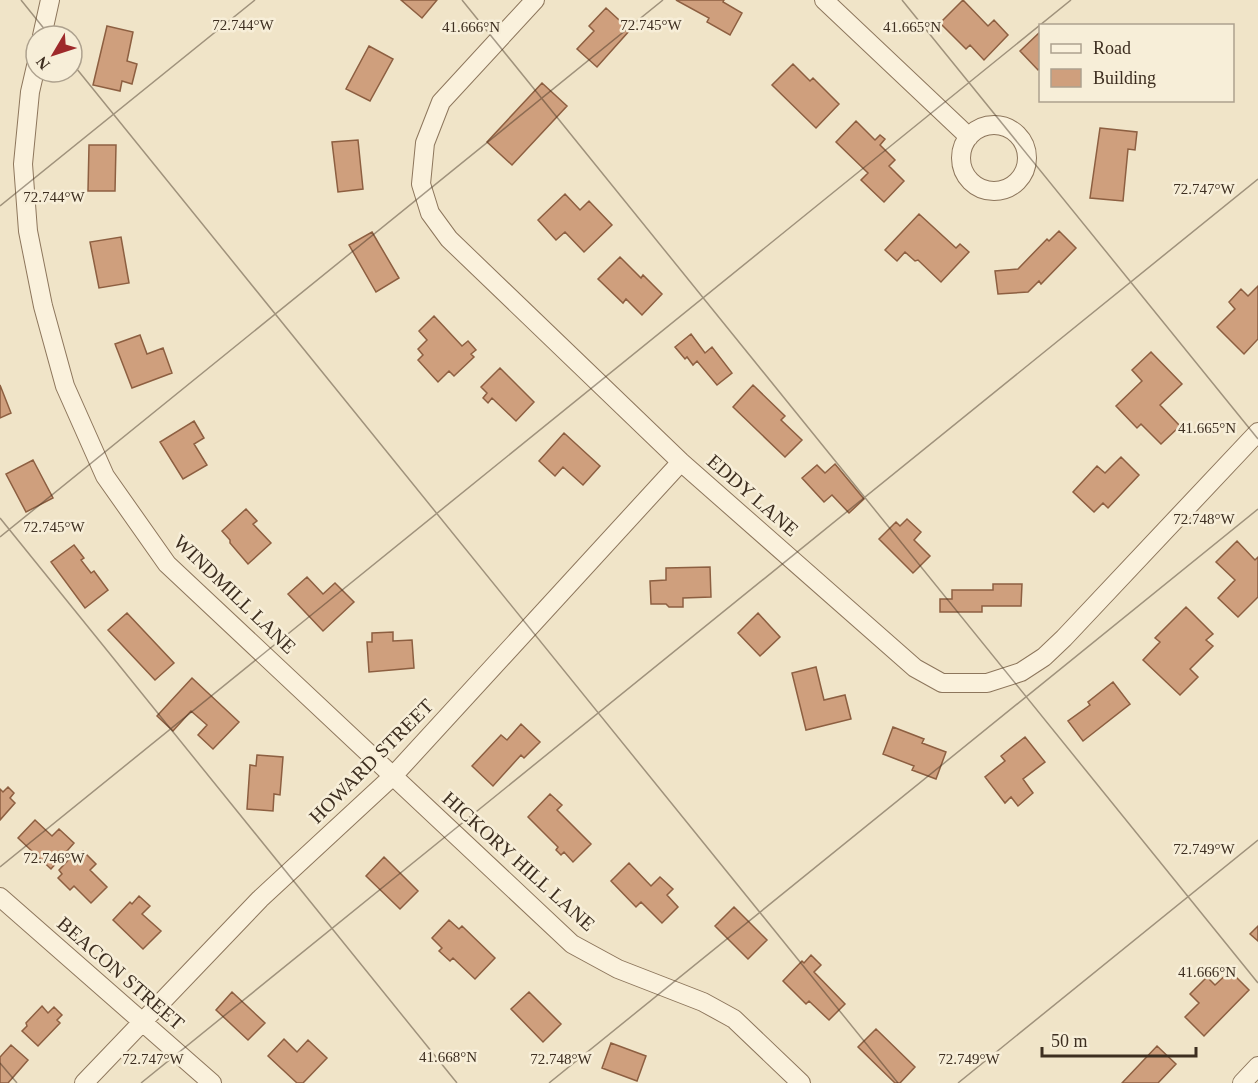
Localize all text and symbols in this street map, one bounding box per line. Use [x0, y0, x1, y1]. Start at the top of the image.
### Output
text: 72.744°W [212, 17, 275, 33]
text: 72.745°W [620, 17, 683, 33]
text: 41.666°N [442, 19, 500, 35]
text: 41.665°N [883, 19, 941, 35]
north arrow [24, 24, 84, 84]
legend [1039, 24, 1234, 102]
text: Road [1093, 38, 1131, 58]
text: N [32, 53, 53, 73]
text: Building [1093, 68, 1156, 88]
text: 72.747°W [1173, 181, 1236, 197]
text: 72.744°W [23, 189, 86, 205]
text: 41.665°N [1178, 420, 1236, 436]
street label: EDDY LANE [703, 450, 803, 540]
text: 72.748°W [1173, 511, 1236, 527]
text: 72.745°W [23, 519, 86, 535]
street label: WINDMILL LANE [169, 530, 301, 658]
street label: HOWARD STREET [304, 694, 438, 828]
street label: HICKORY HILL LANE [438, 787, 600, 935]
text: 72.749°W [1173, 841, 1236, 857]
text: 72.746°W [23, 850, 86, 866]
street label: BEACON STREET [53, 912, 189, 1034]
text: 41.666°N [1178, 964, 1236, 980]
scale bar [1042, 1020, 1196, 1058]
text: 50 m [1051, 1031, 1088, 1051]
text: 41.668°N [419, 1049, 477, 1065]
text: 72.747°W [122, 1051, 185, 1067]
text: 72.748°W [530, 1051, 593, 1067]
text: 72.749°W [938, 1051, 1001, 1067]

